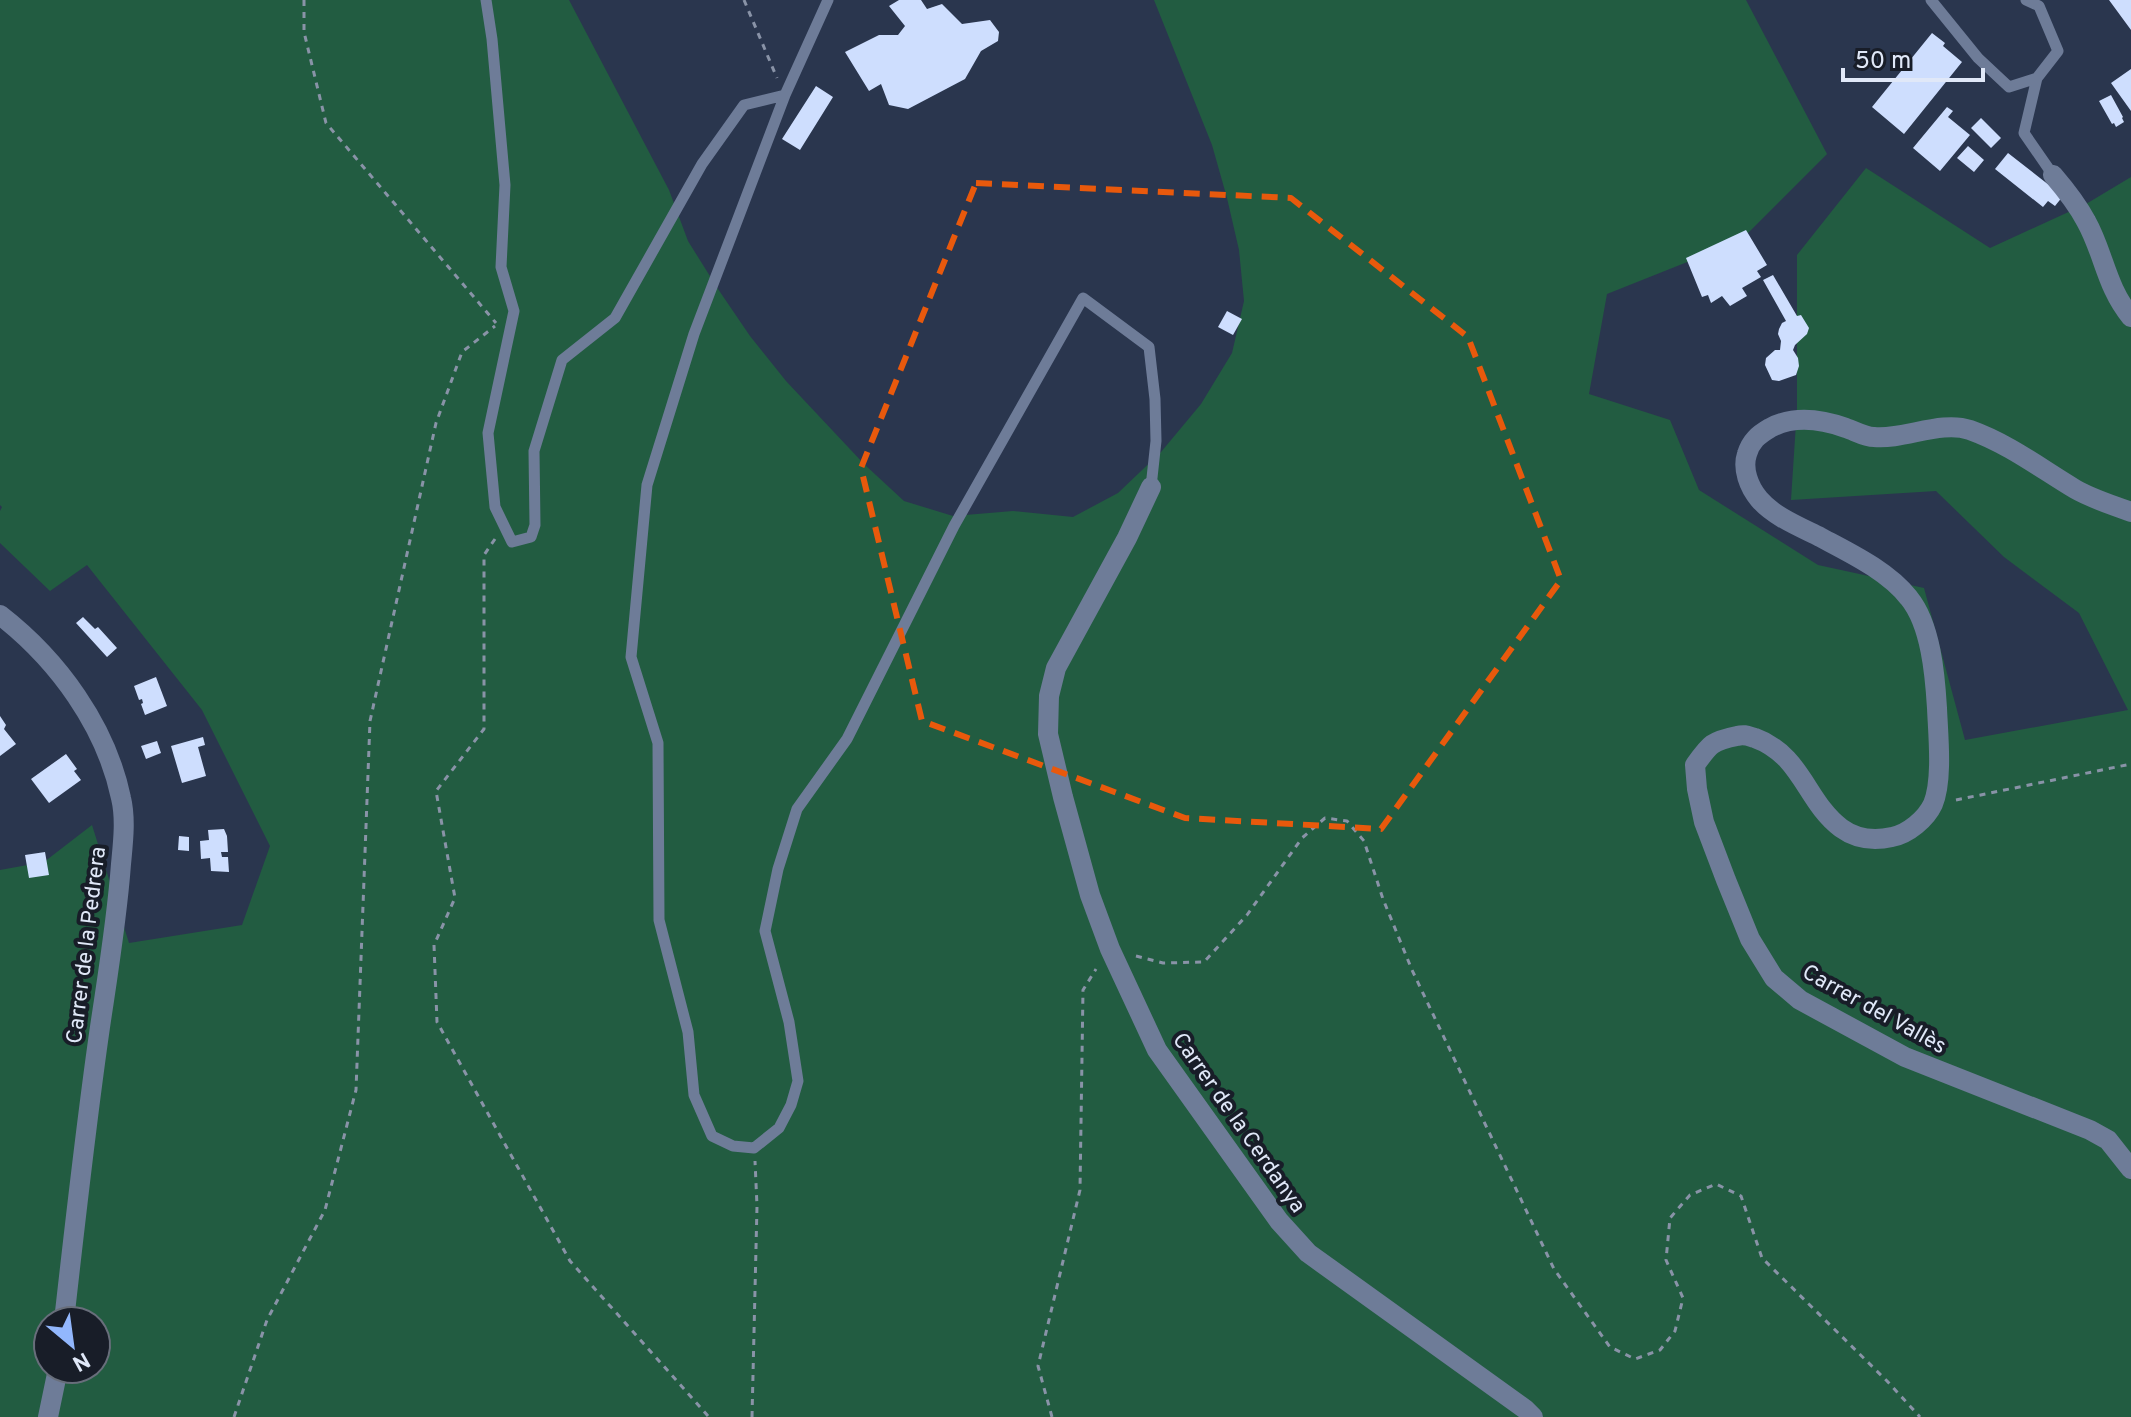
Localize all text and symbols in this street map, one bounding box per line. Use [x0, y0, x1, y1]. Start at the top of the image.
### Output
scale bar [1843, 32, 1983, 82]
text: 50 m [1855, 47, 1911, 77]
street label: Carrer de la Pedrera [62, 845, 113, 1045]
street label: Carrer del Vallès [1797, 959, 1951, 1061]
street label: Carrer de la Cerdanya [1166, 1028, 1310, 1219]
north arrow [32, 1305, 112, 1385]
text: N [67, 1345, 94, 1376]

